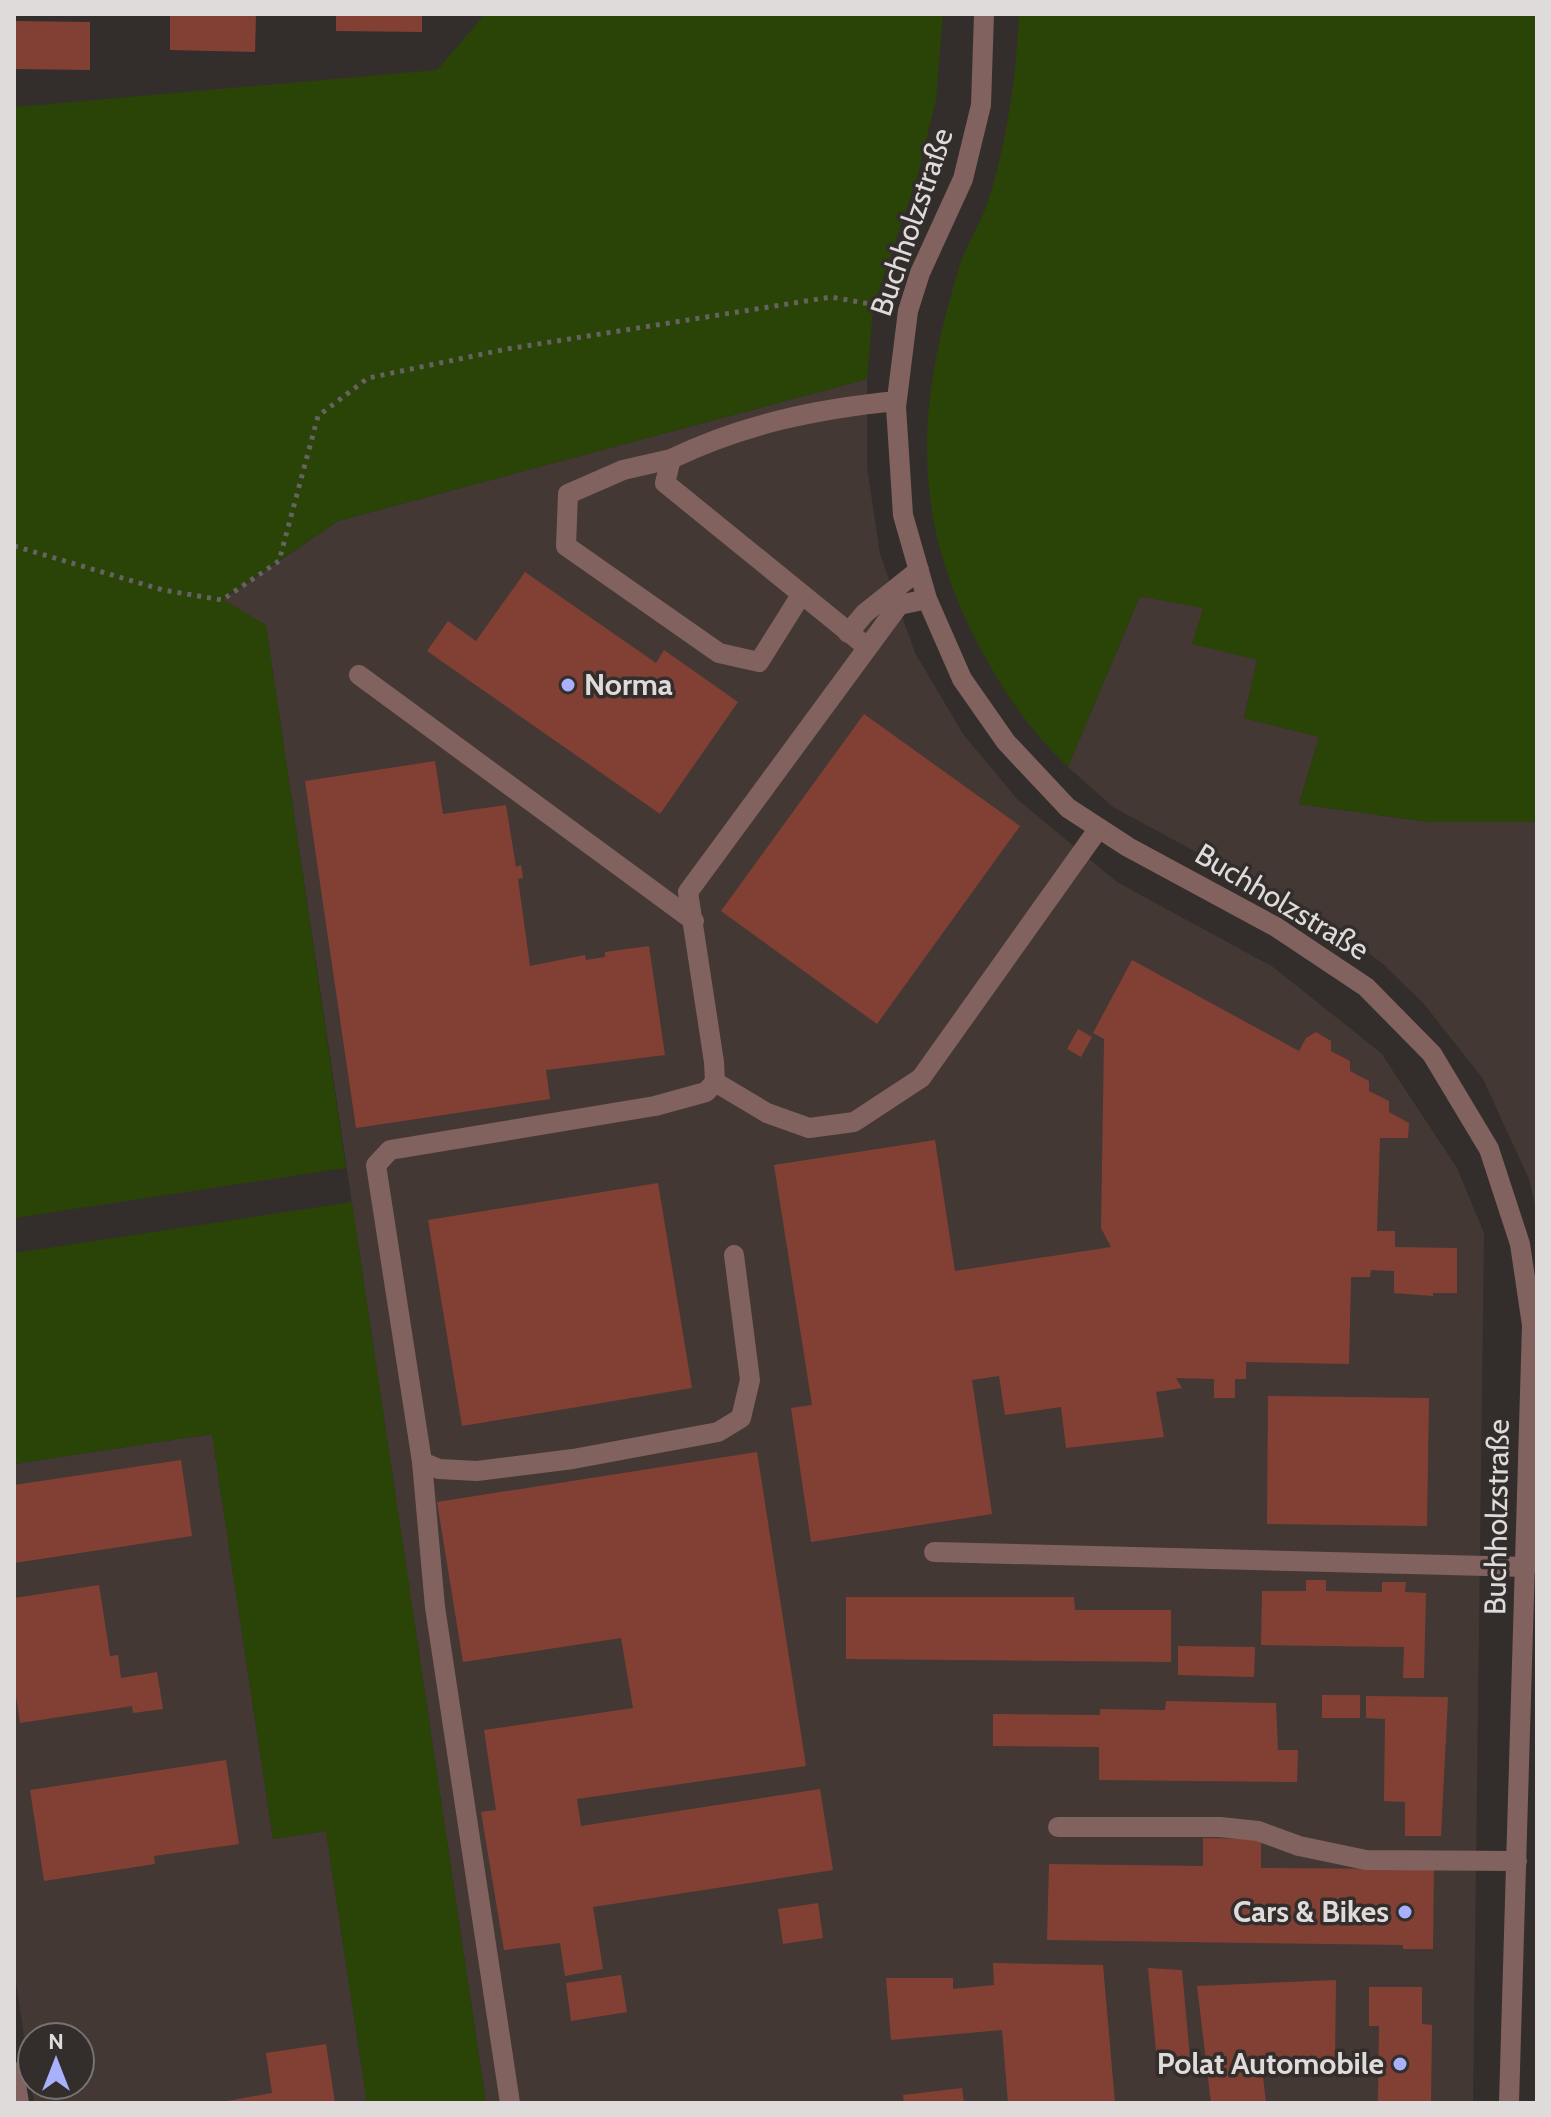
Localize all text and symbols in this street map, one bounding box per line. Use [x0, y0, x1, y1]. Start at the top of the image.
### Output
street label: Buchholzstraße [862, 123, 961, 321]
place label: Norma [584, 666, 673, 703]
marker: Norma [559, 676, 577, 694]
street label: Buchholzstraße [1189, 835, 1376, 968]
street label: Buchholzstraße [1476, 1419, 1517, 1615]
place label: Cars & Bikes [1233, 1893, 1389, 1930]
marker: Cars & Bikes [1396, 1903, 1414, 1921]
north arrow [16, 2021, 96, 2101]
text: N [48, 2028, 64, 2055]
place label: Polat Automobile [1157, 2045, 1384, 2082]
marker: Polat Automobile [1391, 2055, 1409, 2073]

